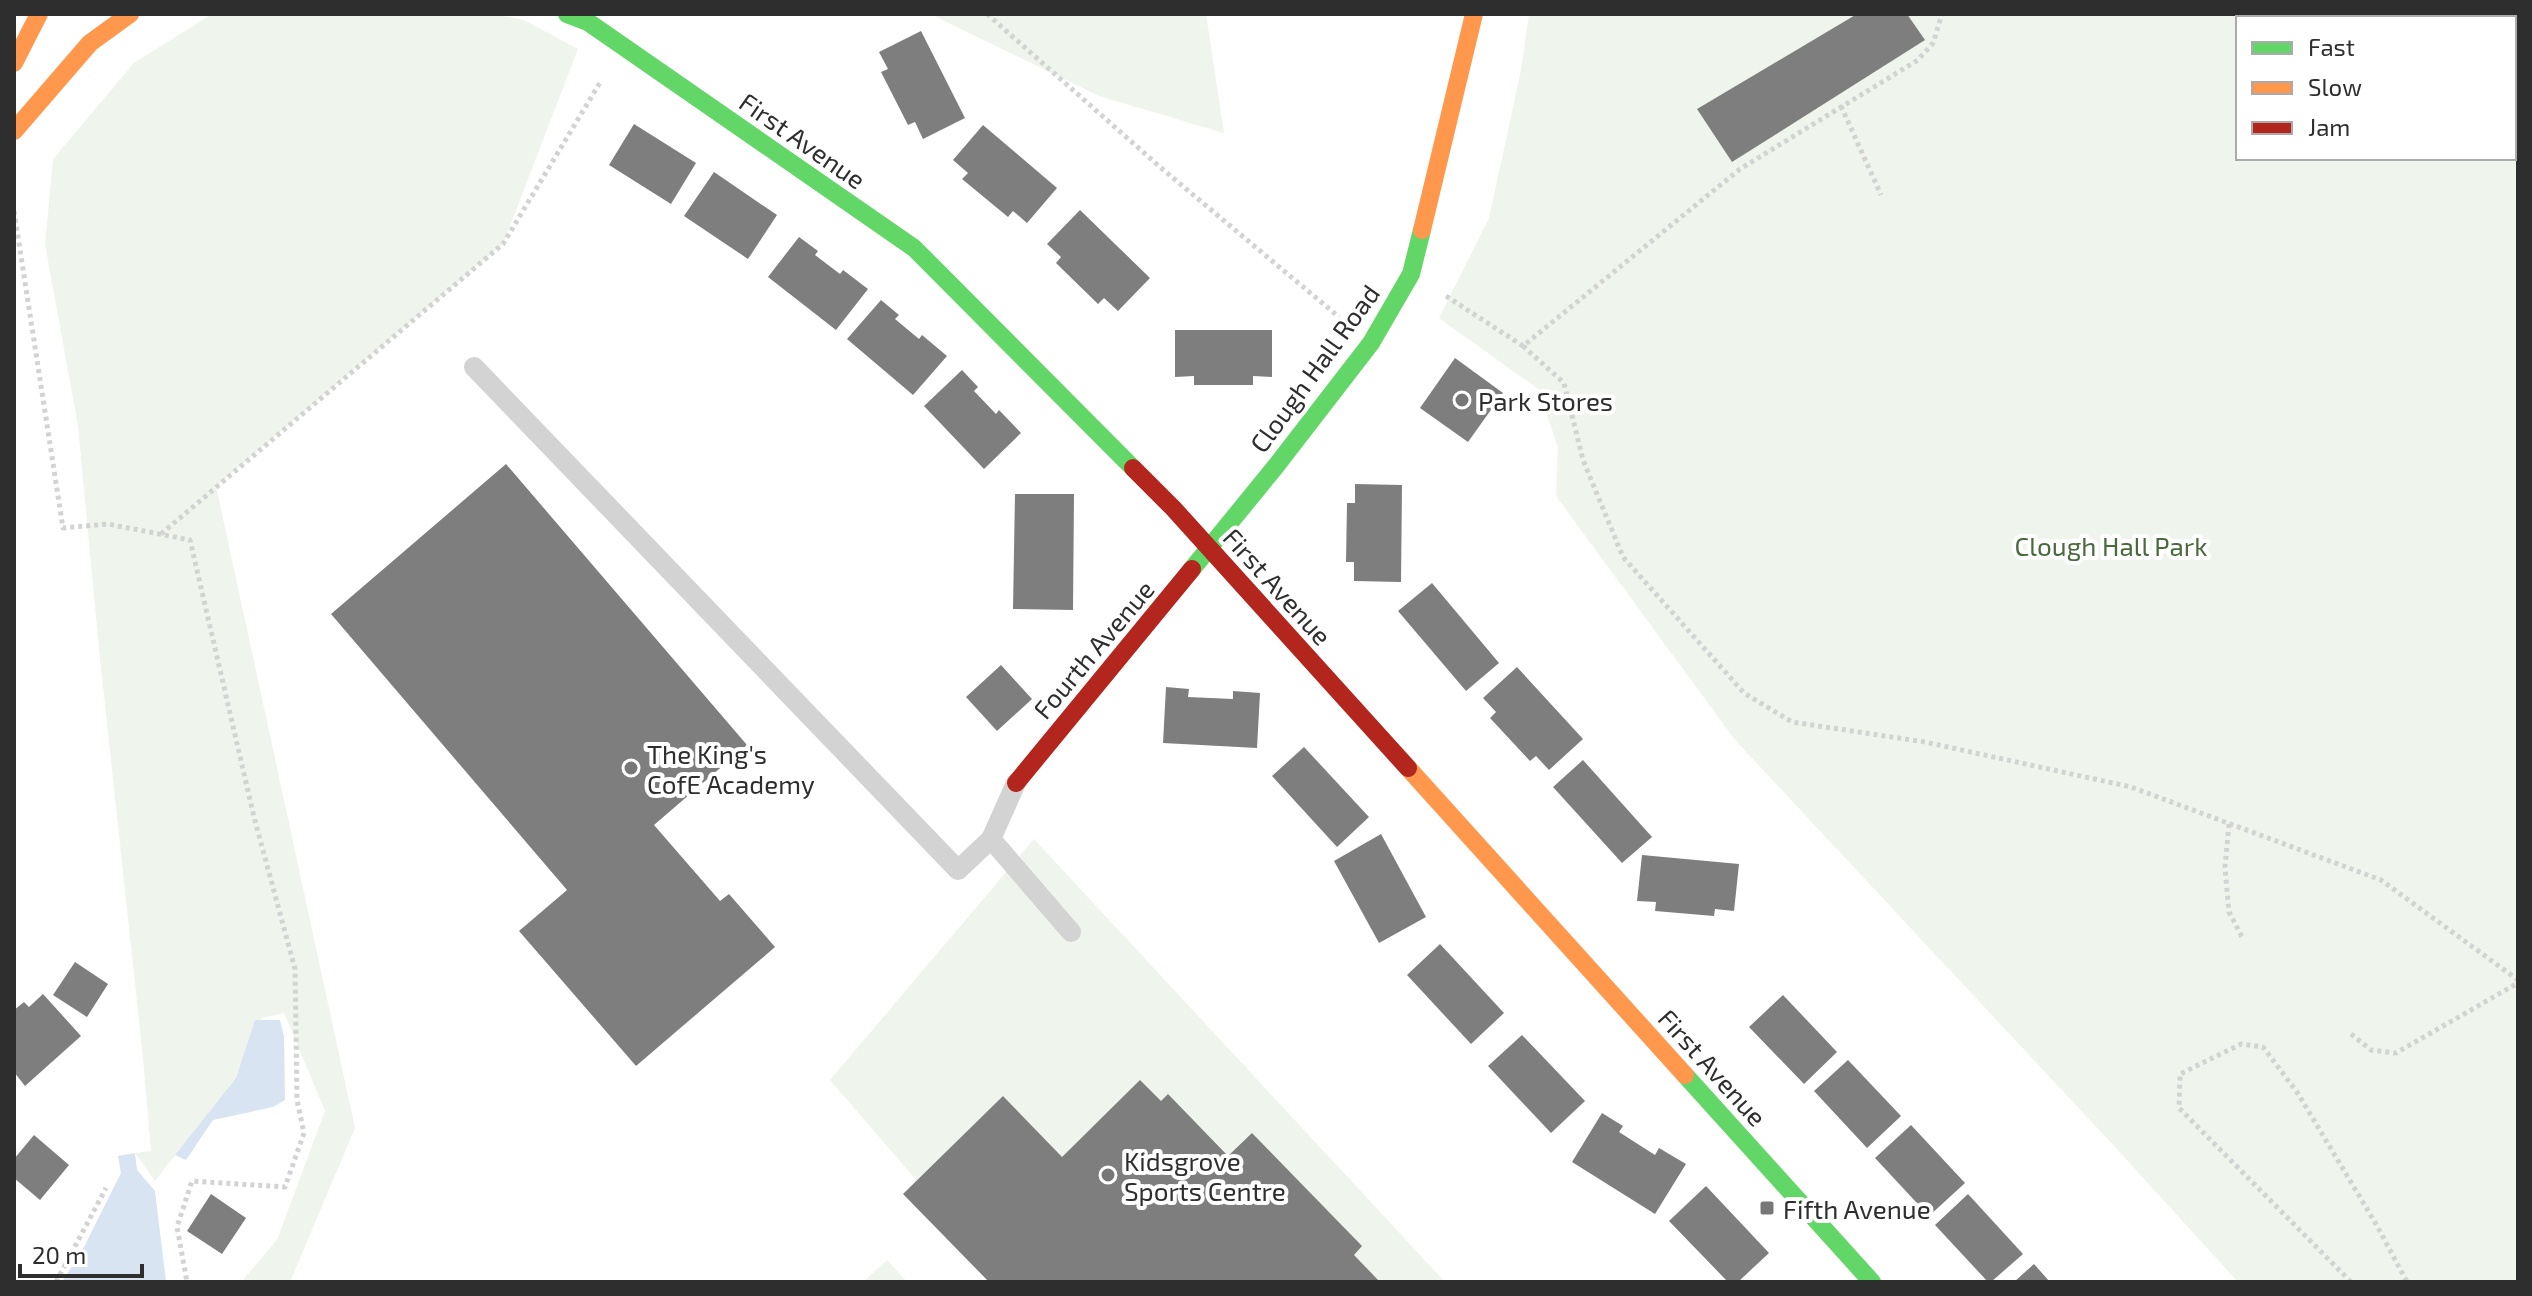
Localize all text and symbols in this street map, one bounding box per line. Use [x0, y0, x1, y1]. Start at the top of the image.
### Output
legend [2236, 16, 2516, 160]
text: Fast [2308, 32, 2355, 61]
text: Slow [2308, 72, 2362, 101]
street label: First Avenue [734, 85, 872, 195]
text: Jam [2308, 112, 2350, 141]
street label: Clough Hall Road [1243, 278, 1385, 458]
place label: Park Stores [1478, 385, 1613, 416]
marker: Park Stores [1453, 391, 1471, 409]
street label: First Avenue [1218, 521, 1338, 651]
park label: Clough Hall Park [2015, 530, 2207, 561]
street label: Fourth Avenue [1026, 574, 1160, 724]
place label: The King's CofE Academy [647, 738, 815, 799]
marker: The King's CofE Academy [622, 759, 640, 777]
street label: First Avenue [1653, 1002, 1773, 1132]
place label: Kidsgrove Sports Centre [1124, 1145, 1286, 1206]
marker: Kidsgrove Sports Centre [1099, 1166, 1117, 1184]
place label: Fifth Avenue [1783, 1193, 1931, 1224]
marker: Fifth Avenue [1758, 1199, 1776, 1217]
scale bar [20, 1228, 142, 1278]
text: 20 m [32, 1240, 86, 1269]

